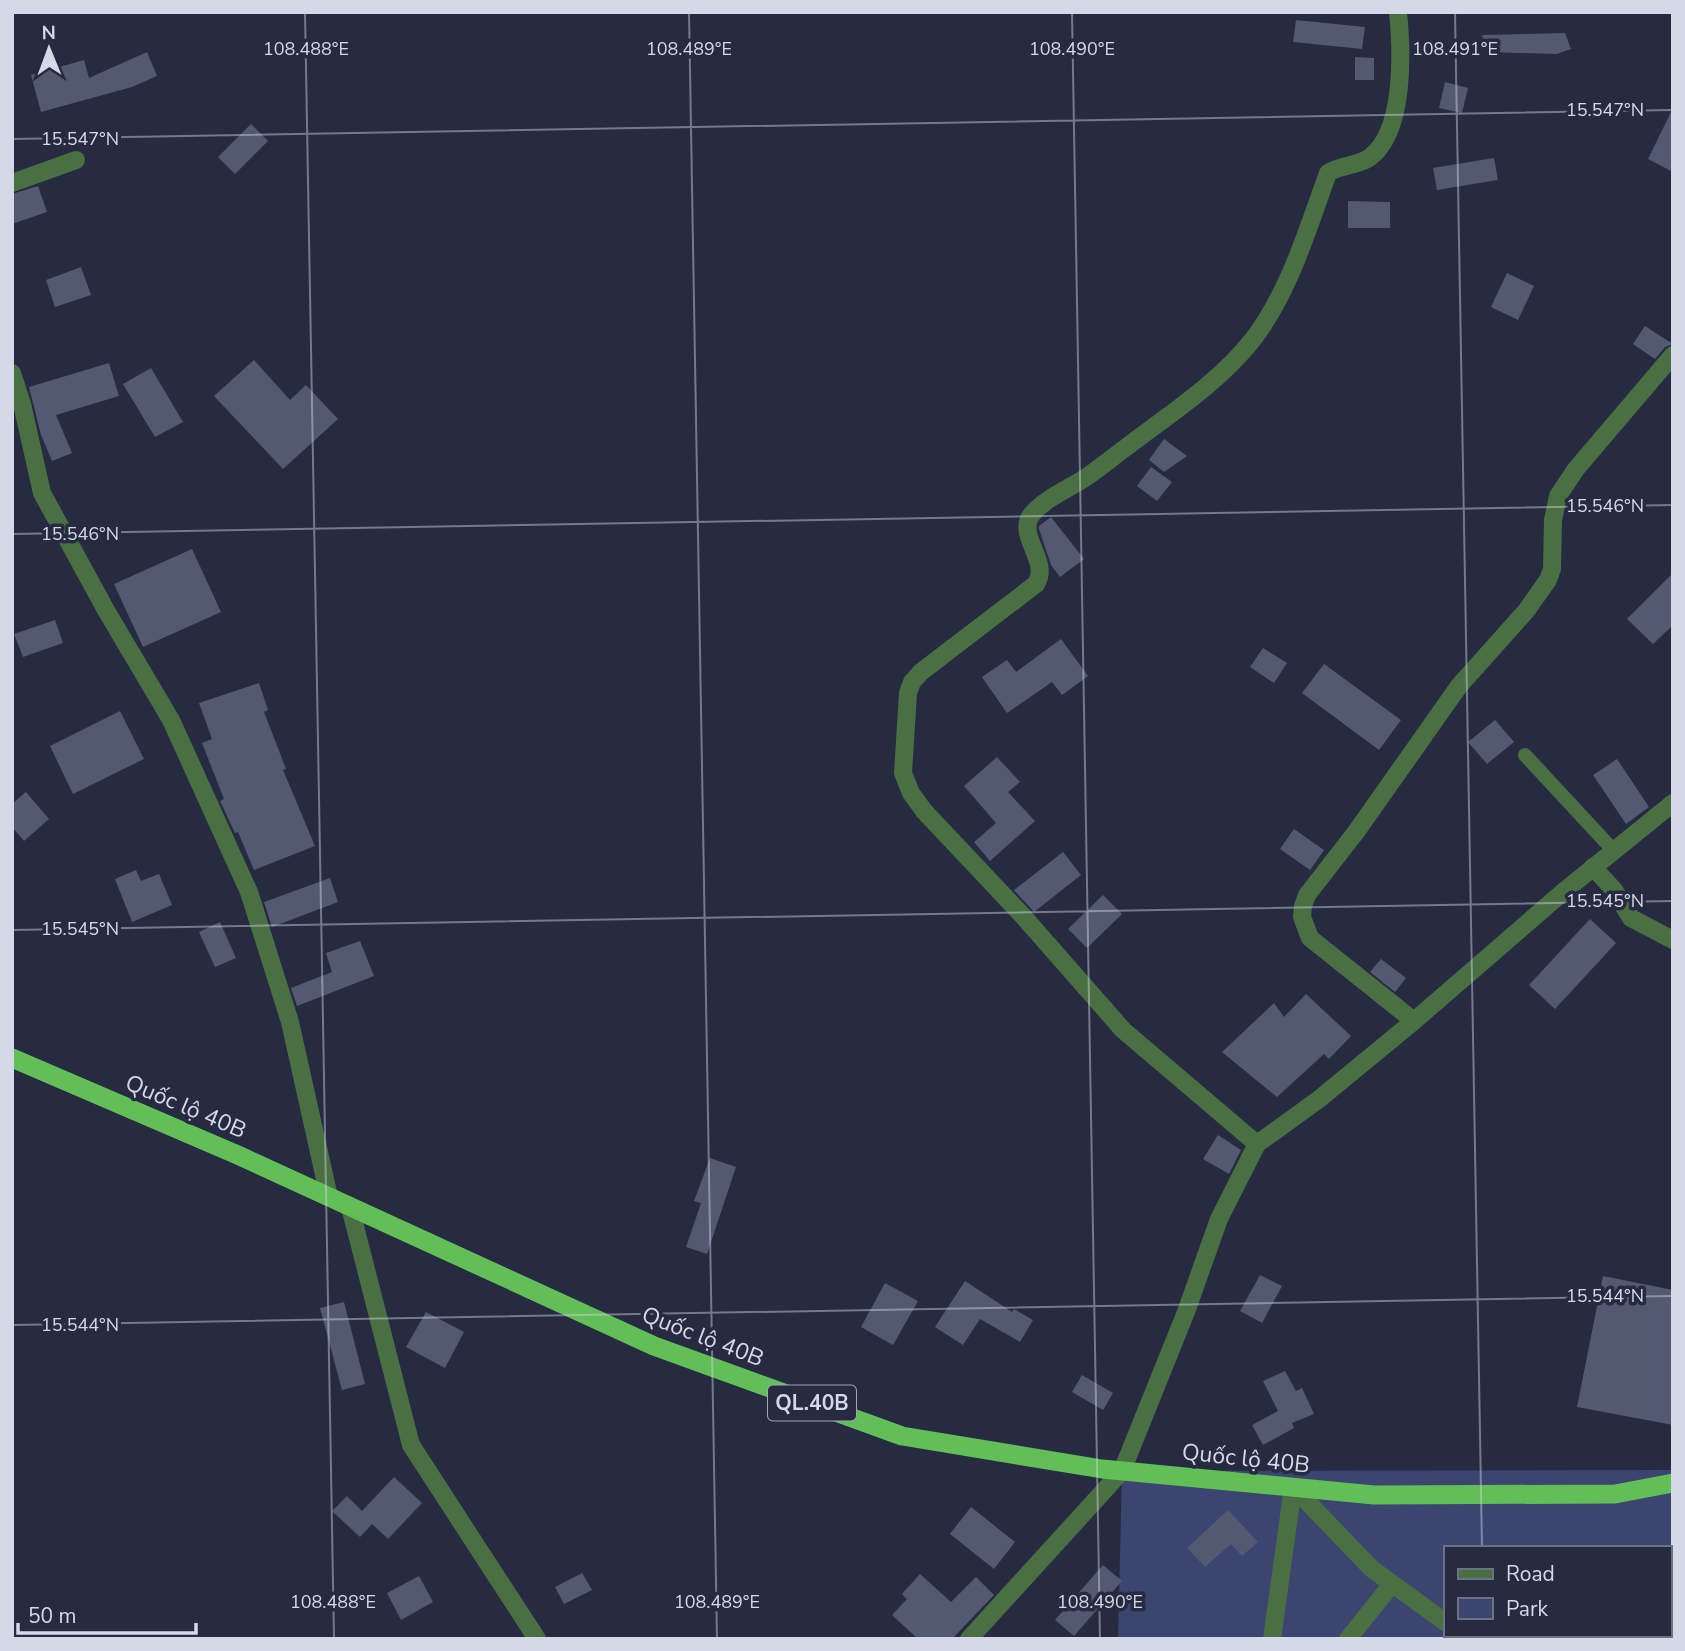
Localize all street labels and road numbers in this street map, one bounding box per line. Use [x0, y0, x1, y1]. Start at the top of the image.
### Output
street label: Quốc lộ 40B [121, 1067, 251, 1146]
street label: Quốc lộ 40B [637, 1299, 768, 1374]
road number: QL.40B [768, 1386, 856, 1420]
street label: Quốc lộ 40B [1180, 1436, 1311, 1481]

